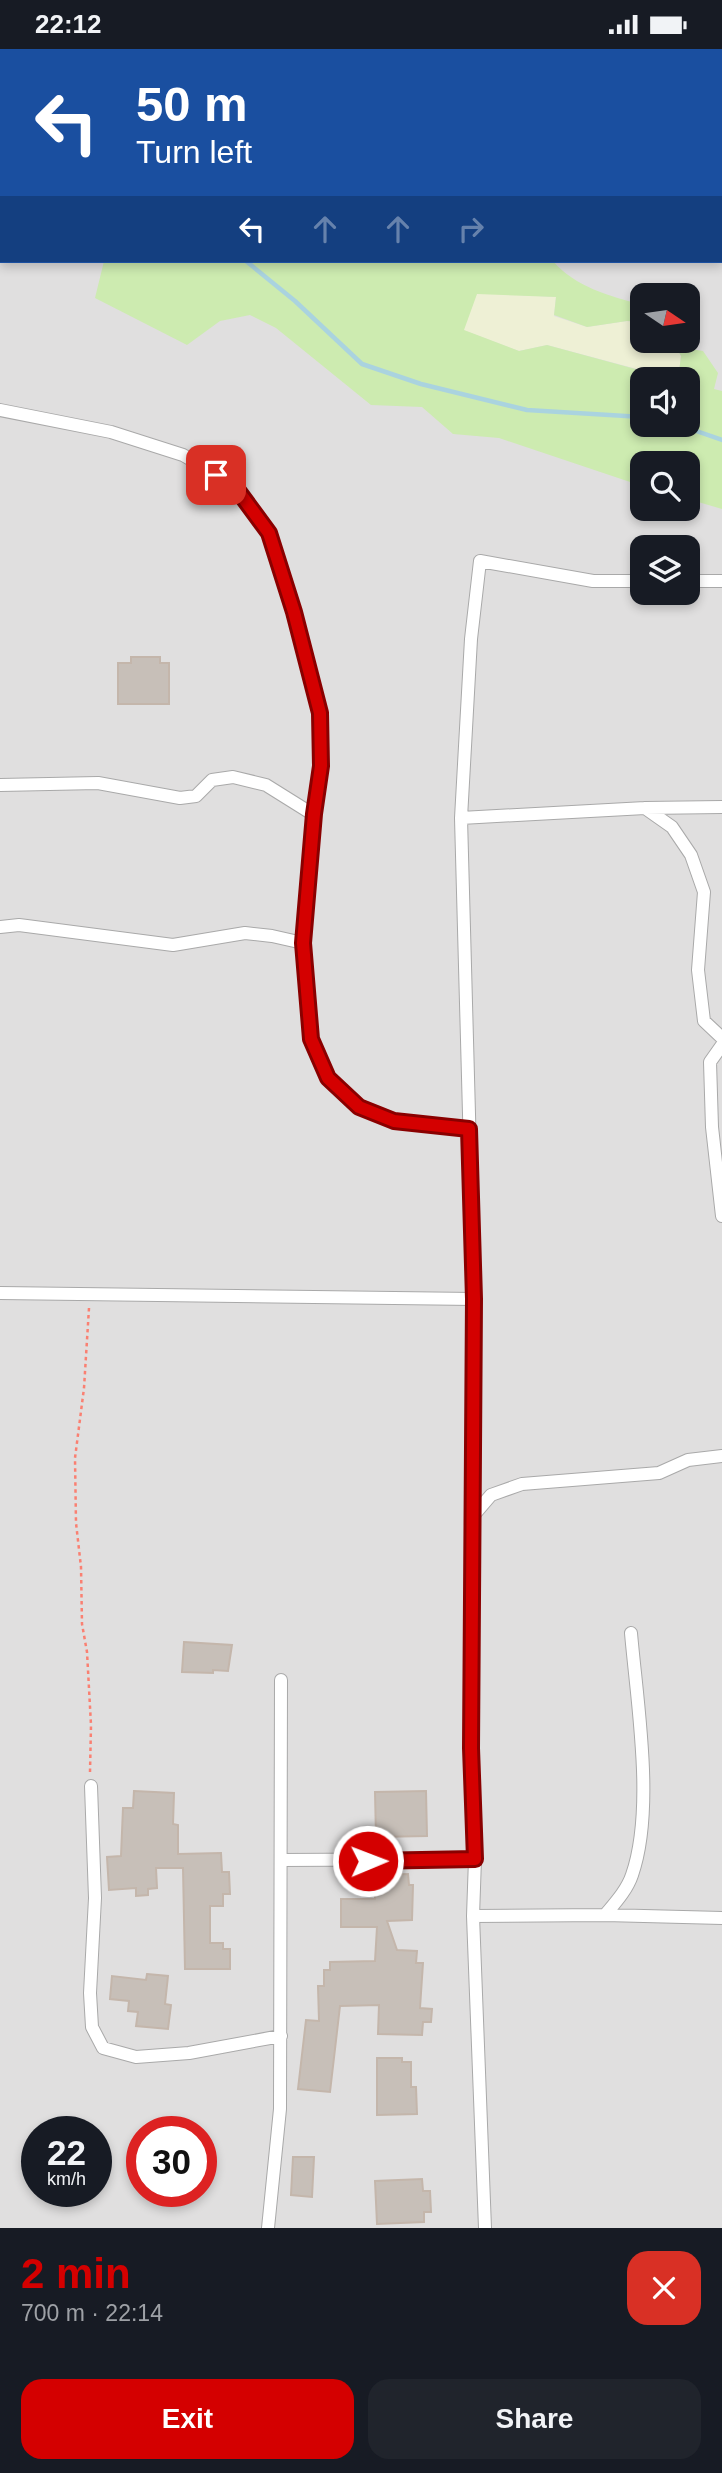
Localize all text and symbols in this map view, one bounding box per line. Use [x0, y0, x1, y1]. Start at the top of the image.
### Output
text: 22:12 [35, 9, 102, 39]
icon: left [21, 77, 112, 168]
text: 50 m [136, 77, 248, 131]
text: Turn left [136, 134, 252, 170]
icon: left [233, 210, 271, 248]
icon: ahead [306, 210, 344, 248]
icon: ahead [379, 210, 417, 248]
icon: right [452, 210, 490, 248]
north arrow [630, 283, 700, 353]
map controls [630, 283, 700, 605]
button: sound [630, 367, 700, 437]
pin [186, 445, 246, 505]
button: search [630, 451, 700, 521]
icon: arrive [197, 456, 235, 494]
button: layers [630, 535, 700, 605]
position arrow [331, 1824, 405, 1898]
speed limit sign: 30 [126, 2116, 217, 2207]
text: 22 [47, 2133, 86, 2172]
text: km/h [47, 2169, 86, 2189]
text: 2 min [21, 2250, 131, 2297]
button: close [627, 2251, 701, 2325]
text: 700 m · 22:14 [21, 2300, 163, 2326]
button: Exit [21, 2379, 354, 2459]
button: Share [368, 2379, 701, 2459]

